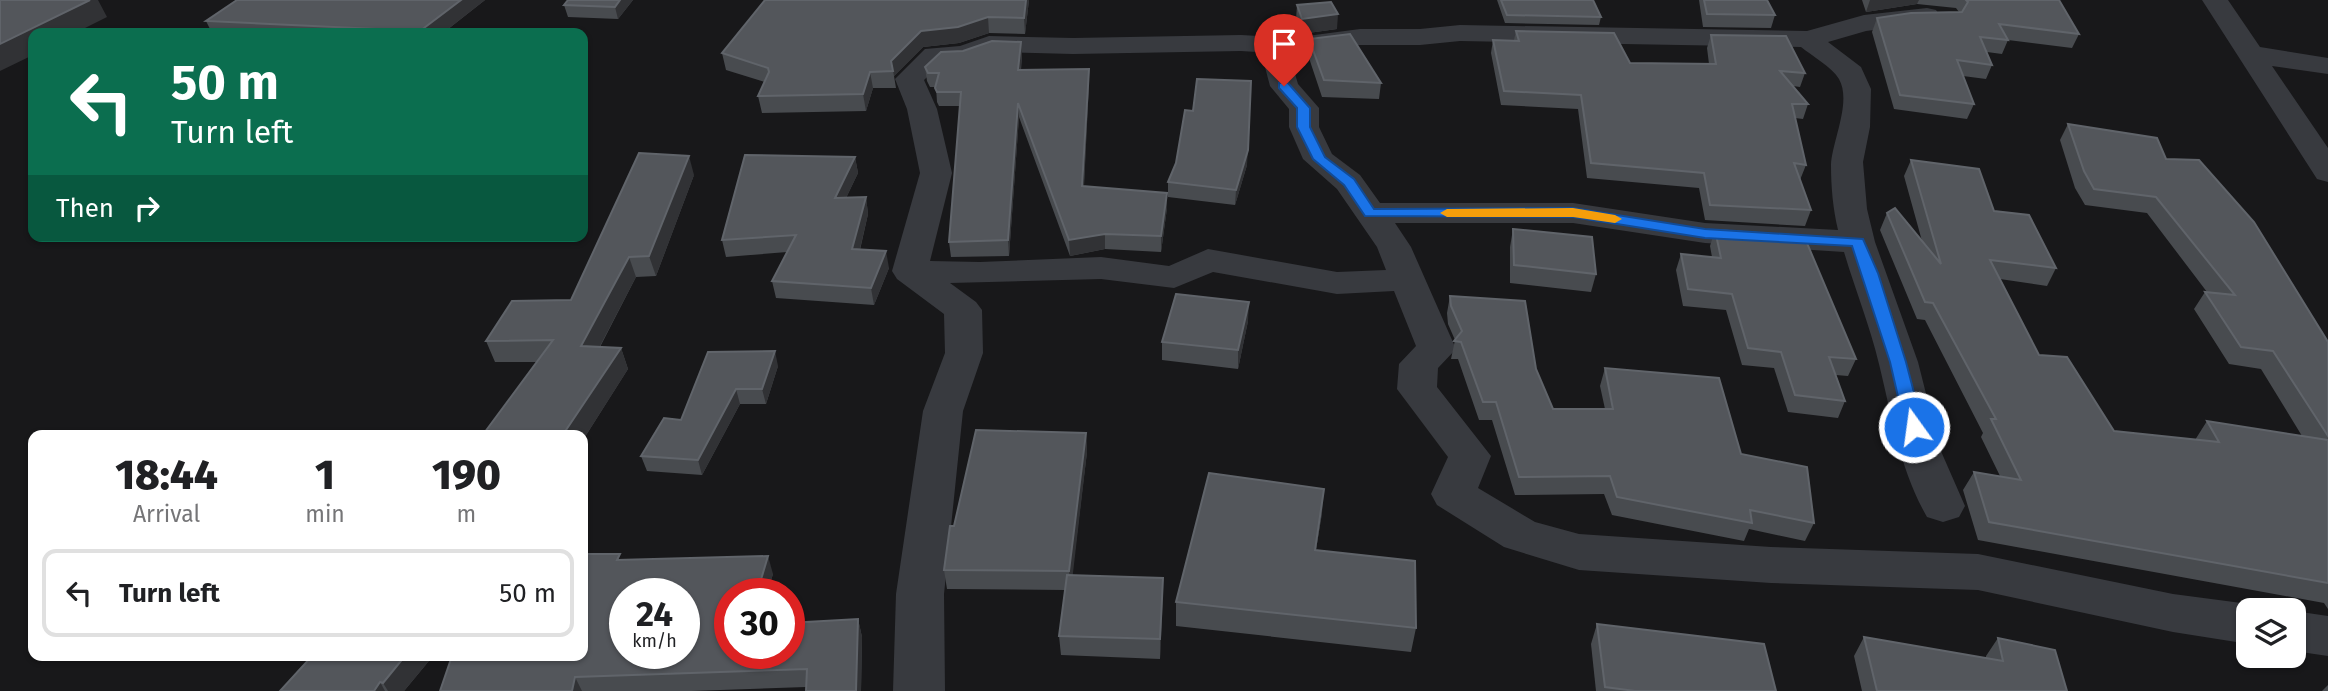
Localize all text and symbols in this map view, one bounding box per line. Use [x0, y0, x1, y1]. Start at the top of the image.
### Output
pin [1254, 14, 1314, 86]
icon: arrive [1265, 25, 1303, 63]
text: 50 m [171, 53, 279, 112]
icon: left [56, 56, 147, 147]
text: Turn left [171, 113, 293, 151]
icon: right [128, 189, 166, 227]
text: Then [56, 193, 114, 224]
position arrow [1877, 390, 1951, 464]
text: 18:44 [115, 450, 218, 500]
text: 1 [315, 450, 335, 500]
text: 190 [432, 450, 501, 500]
text: Arrival [133, 500, 200, 528]
text: min [305, 500, 345, 528]
text: m [457, 500, 476, 528]
icon: left [60, 574, 98, 612]
text: Turn left [119, 578, 220, 609]
text: 50 m [499, 578, 556, 609]
speed limit sign: 30 [714, 578, 805, 669]
text: 24 [636, 593, 673, 635]
map controls [2236, 598, 2306, 668]
button: layers [2236, 598, 2306, 668]
text: km/h [632, 630, 677, 652]

